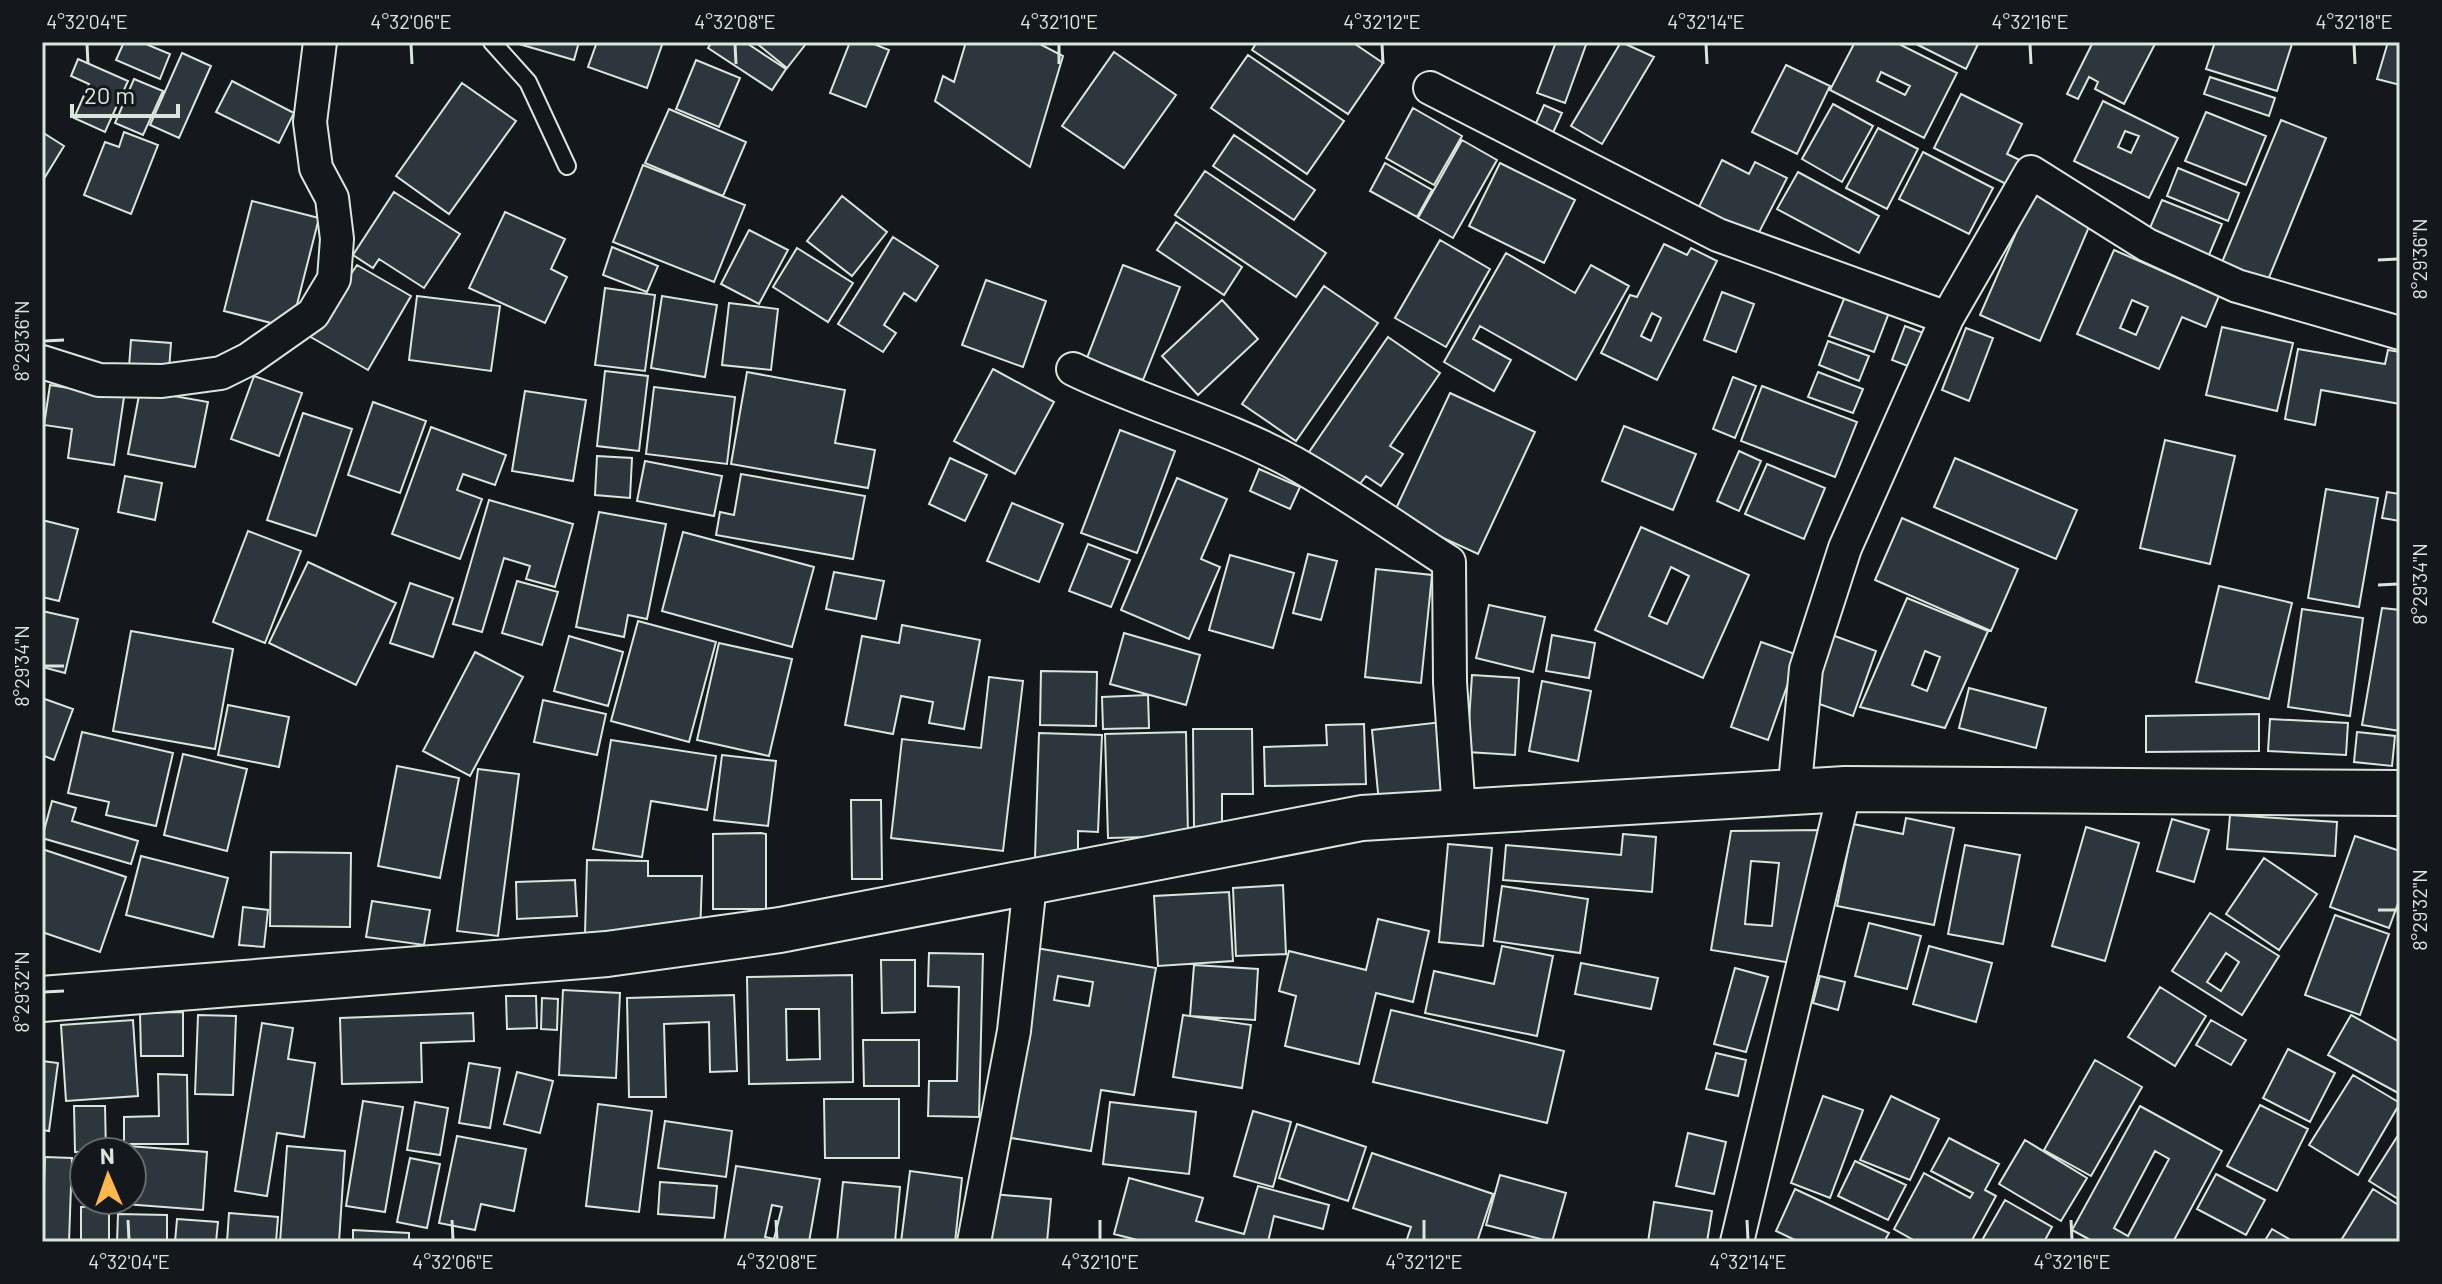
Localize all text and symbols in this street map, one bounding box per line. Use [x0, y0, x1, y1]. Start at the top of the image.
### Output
text: 4°32'04"E [46, 9, 128, 33]
text: 4°32'06"E [370, 9, 452, 33]
text: 4°32'08"E [694, 9, 776, 33]
text: 4°32'10"E [1020, 9, 1098, 33]
text: 4°32'12"E [1343, 9, 1421, 33]
text: 4°32'14"E [1667, 9, 1745, 33]
text: 4°32'16"E [1992, 9, 2068, 33]
text: 4°32'18"E [2315, 9, 2393, 33]
scale bar [72, 68, 178, 118]
text: 20 m [84, 80, 135, 109]
text: 8°29'36"N [2407, 218, 2431, 300]
text: 8°29'36"N [9, 300, 33, 382]
text: 8°29'34"N [2407, 543, 2431, 625]
text: 8°29'34"N [9, 625, 33, 707]
text: 8°29'32"N [2407, 869, 2431, 951]
text: 8°29'32"N [9, 951, 33, 1033]
north arrow [68, 1136, 148, 1216]
text: N [99, 1142, 115, 1168]
text: 4°32'04"E [88, 1249, 170, 1273]
text: 4°32'06"E [412, 1249, 494, 1273]
text: 4°32'08"E [736, 1249, 818, 1273]
text: 4°32'10"E [1061, 1249, 1139, 1273]
text: 4°32'12"E [1385, 1249, 1463, 1273]
text: 4°32'14"E [1709, 1249, 1787, 1273]
text: 4°32'16"E [2034, 1249, 2110, 1273]

